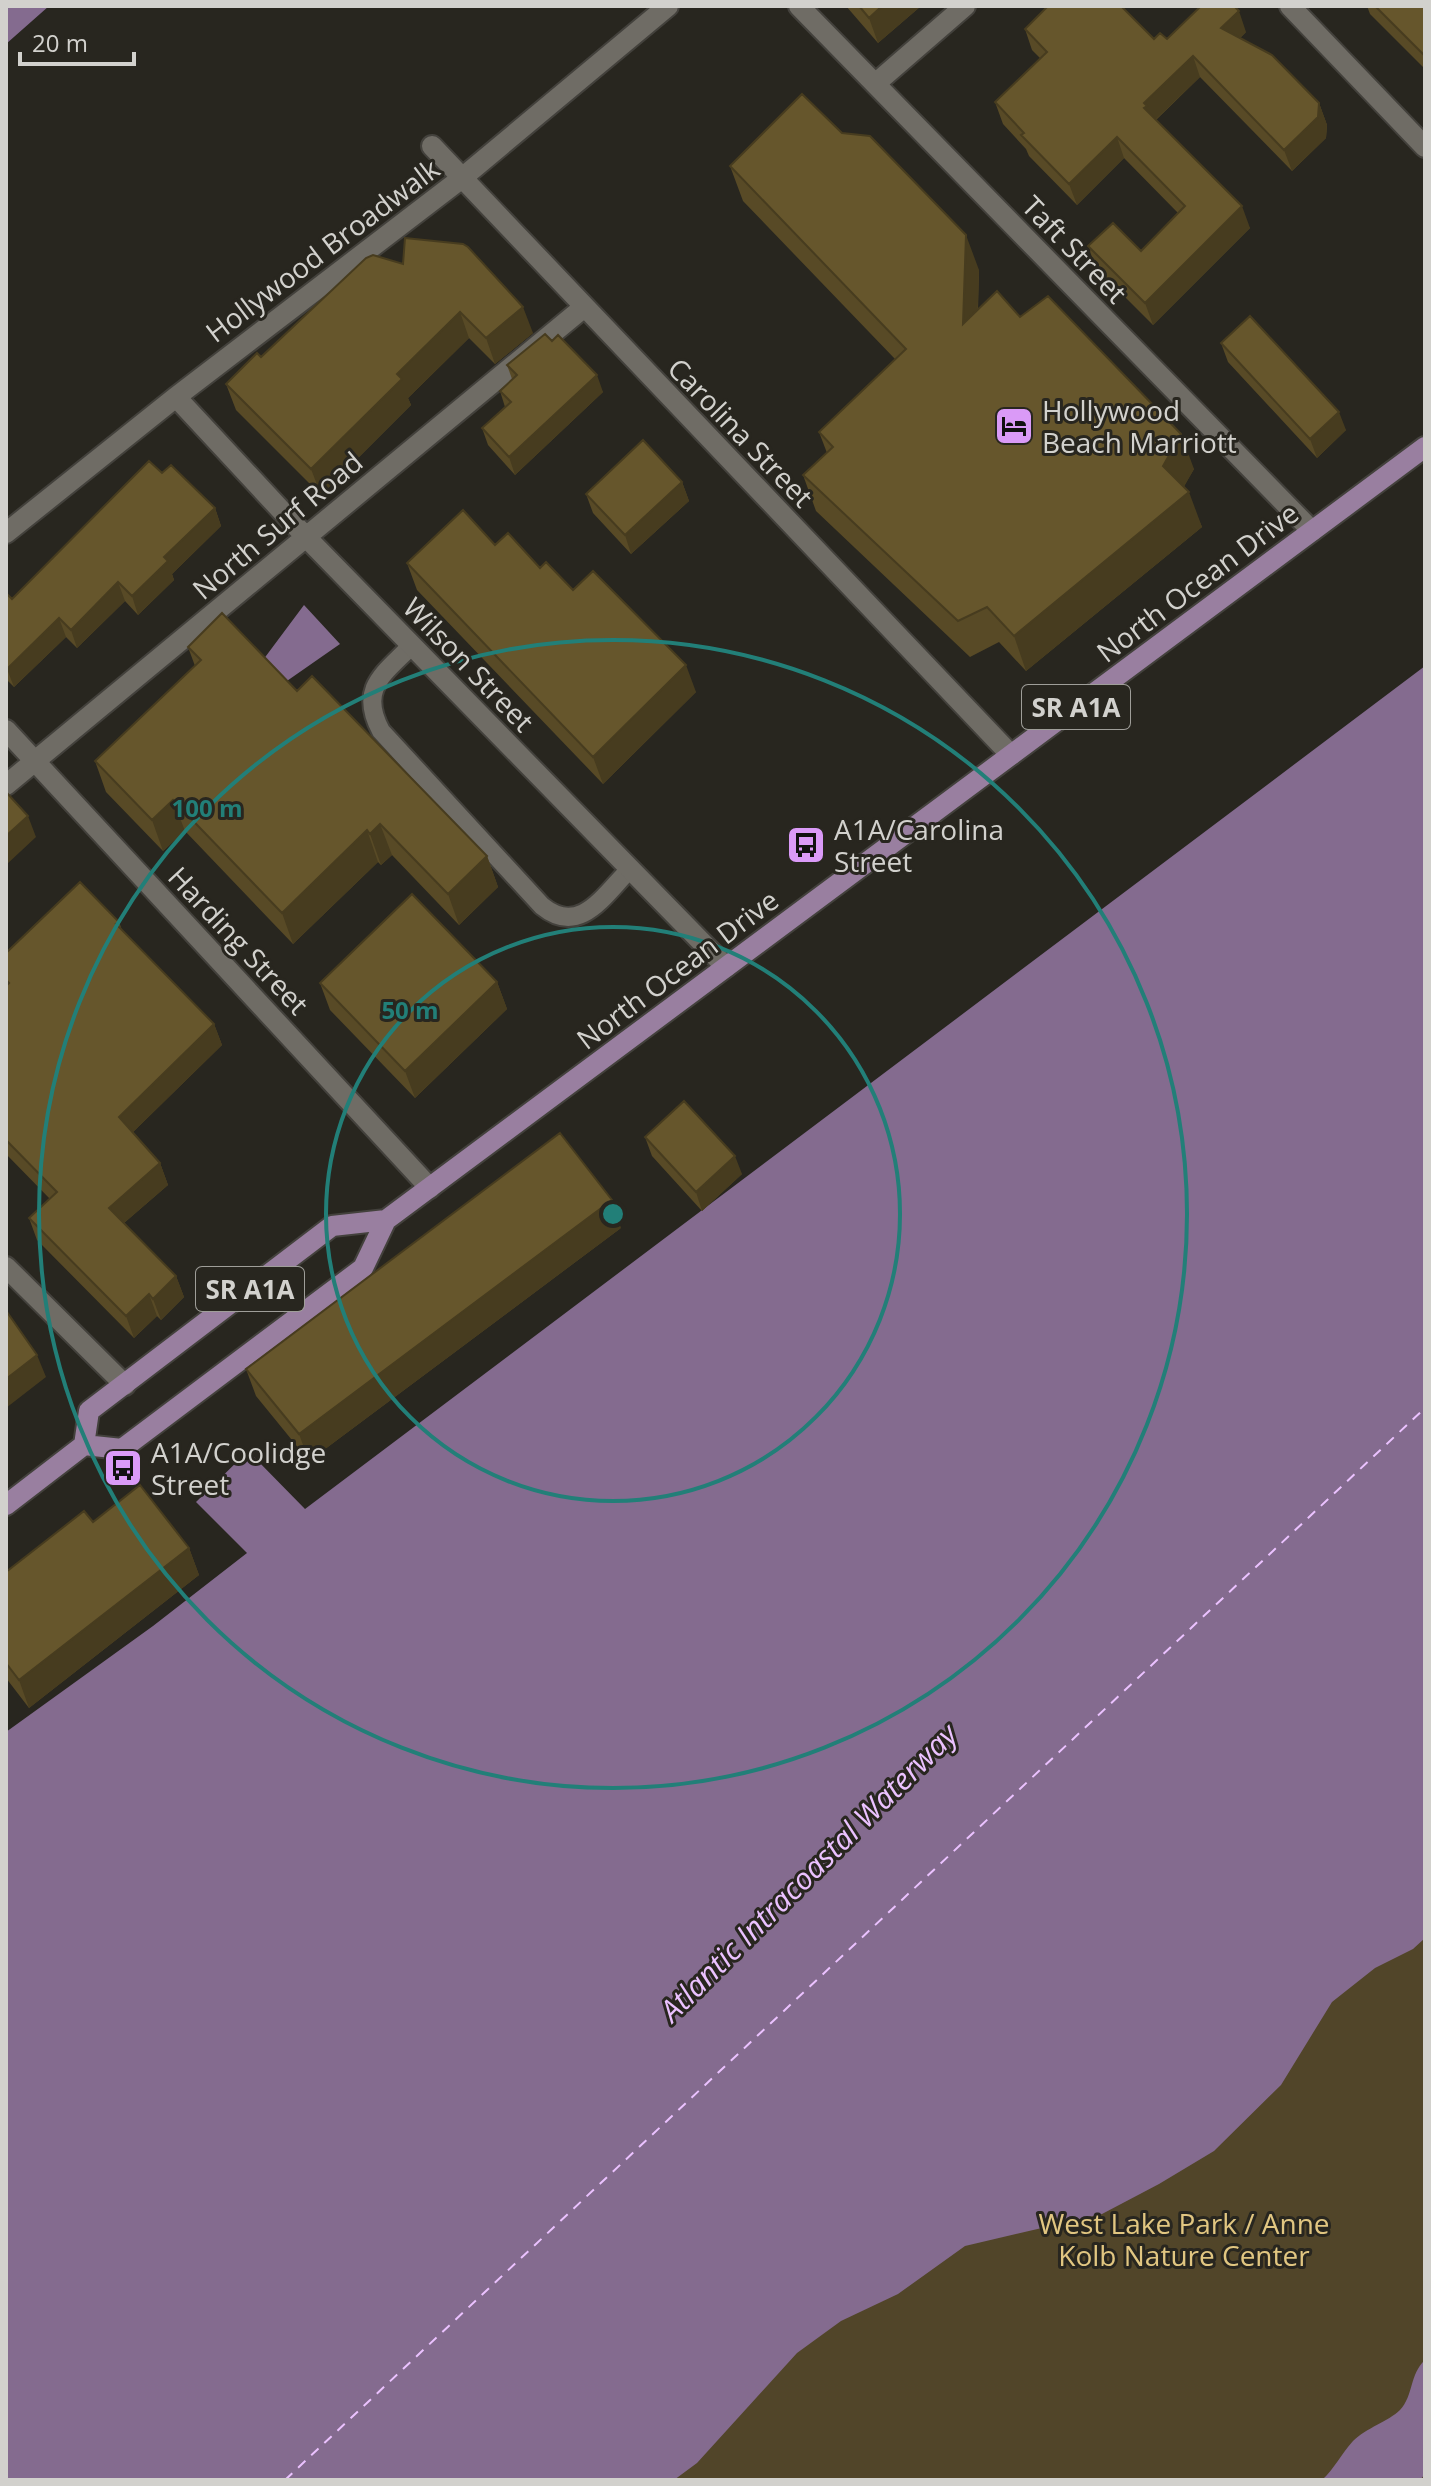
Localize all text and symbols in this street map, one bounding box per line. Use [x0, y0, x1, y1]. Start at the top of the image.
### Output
scale bar [20, 16, 134, 66]
text: 20 m [32, 26, 88, 59]
street label: Hollywood Broadwalk [197, 149, 447, 350]
street label: Taft Street [1014, 187, 1136, 311]
street label: Carolina Street [660, 349, 822, 515]
place label: Hollywood Beach Marriott [1042, 391, 1237, 461]
hotel icon: Hollywood Beach Marriott [993, 405, 1035, 447]
street label: North Surf Road [184, 443, 370, 607]
street label: North Ocean Drive [1088, 494, 1306, 670]
street label: Wilson Street [395, 589, 543, 739]
road number: SR A1A [1022, 685, 1130, 729]
text: 100 m [172, 791, 242, 824]
place label: A1A/Carolina Street [834, 810, 1004, 880]
bus stop icon: A1A/Carolina Street [785, 824, 827, 866]
street label: Harding Street [160, 858, 318, 1022]
street label: North Ocean Drive [568, 881, 786, 1057]
text: 50 m [381, 993, 439, 1026]
centre of rings [599, 1200, 627, 1228]
road number: SR A1A [196, 1267, 304, 1311]
place label: A1A/Coolidge Street [151, 1433, 326, 1503]
bus stop icon: A1A/Coolidge Street [102, 1447, 144, 1489]
water label: Atlantic Intracoastal Waterway [649, 1713, 967, 2031]
park label: West Lake Park / Anne Kolb Nature Center [1038, 2204, 1330, 2274]

